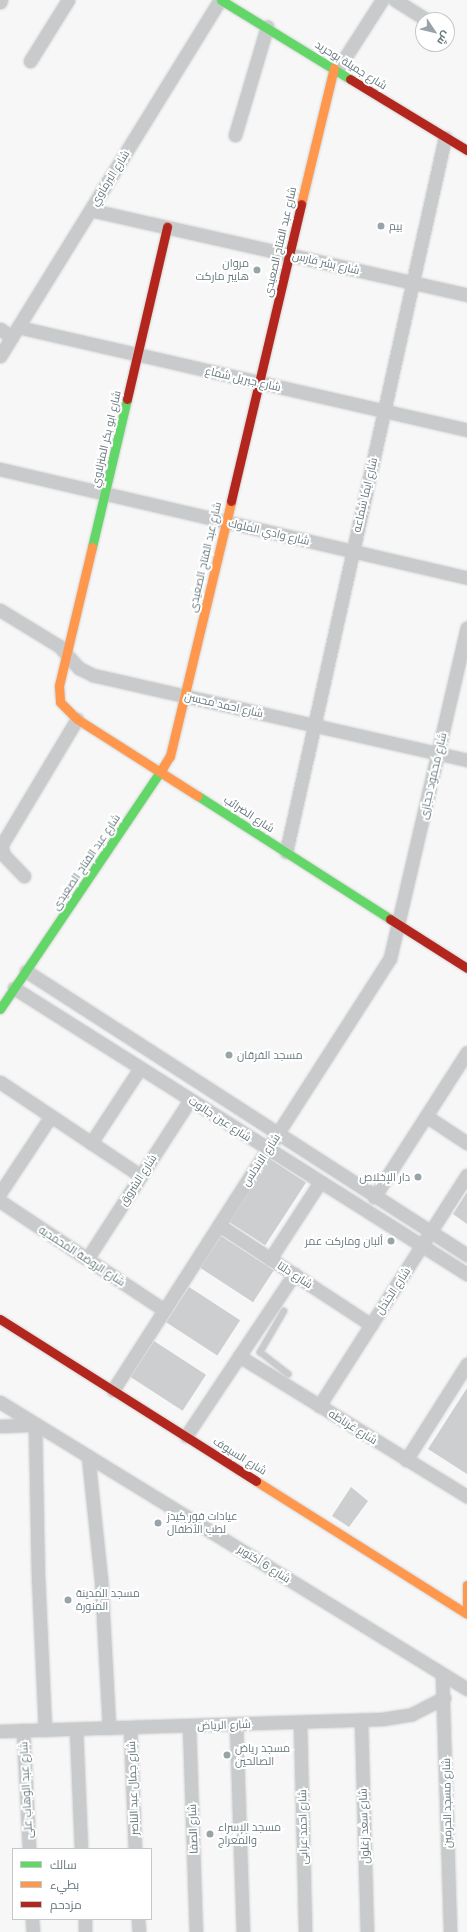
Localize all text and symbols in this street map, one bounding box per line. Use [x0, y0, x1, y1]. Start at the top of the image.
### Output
north arrow [415, 12, 455, 52]
text: ش [434, 29, 454, 48]
street label: شارع جميلة بوحريد [313, 38, 389, 92]
street label: شارع البرماوي [88, 148, 132, 208]
street label: شارع عبد الفتاح الصعيدى [261, 185, 299, 299]
place label: بيم [389, 219, 402, 233]
marker: بيم [376, 221, 386, 231]
street label: شارع بشر فارس [291, 249, 361, 277]
place label: مروان هايبر ماركت [196, 257, 249, 283]
marker: مروان هايبر ماركت [252, 265, 262, 275]
street label: شارع جبريل شماع [204, 364, 282, 394]
street label: شارع ابو بكر المنزلاوي [88, 389, 124, 489]
street label: شارع ايما شماعه [350, 456, 380, 534]
street label: شارع عبد الفتاح الصعيدى [186, 500, 224, 614]
street label: شارع وادي الملوك [227, 516, 311, 548]
street label: شارع احمد محسن [183, 690, 265, 720]
street label: شارع محمود حجازى [417, 731, 449, 821]
street label: شارع الضرائب [221, 793, 277, 835]
street label: شارع عبد الفتاح الصعيدى [49, 811, 123, 913]
place label: مسجد الفرقان [237, 1048, 303, 1062]
marker: مسجد الفرقان [224, 1050, 234, 1060]
street label: شارع عين جالوت [186, 1094, 254, 1144]
street label: شارع الاندلس [239, 1131, 283, 1189]
street label: شارع الشروق [117, 1152, 159, 1208]
place label: دار الإخلاص [359, 1170, 410, 1184]
marker: دار الإخلاص [413, 1172, 423, 1182]
street label: شارع الروضة المحمديه [36, 1223, 128, 1289]
place label: ألبان وماركت عمر [305, 1234, 383, 1248]
marker: ألبان وماركت عمر [386, 1236, 396, 1246]
street label: شارع دلتا [275, 1259, 315, 1291]
street label: شارع الجندل [373, 1265, 413, 1317]
street label: شارع غرناطه [326, 1407, 380, 1447]
street label: شارع السيوف [211, 1434, 269, 1478]
place label: عيادات فور كيدز لطب الأطفال [167, 1510, 238, 1536]
marker: عيادات فور كيدز لطب الأطفال [152, 1517, 164, 1529]
street label: شارع 6 أكتوبر [235, 1543, 293, 1585]
place label: مسجد المدينة المنورة [76, 1587, 140, 1613]
marker: مسجد المدينة المنورة [63, 1595, 73, 1605]
street label: شارع الرياض [197, 1717, 251, 1733]
street label: شارع عبد الوهاب على [17, 1741, 35, 1839]
street label: شارع جمال عبد الناصر [125, 1741, 141, 1835]
place label: مسجد رياض الصالحين [235, 1742, 290, 1768]
marker: مسجد رياض الصالحين [222, 1750, 232, 1760]
street label: شارع مسجد الحرمين [440, 1758, 454, 1848]
street label: شارع سعد زغلول [356, 1788, 372, 1864]
street label: شارع احمد عرابى [296, 1789, 310, 1865]
street label: شارع الصفا [186, 1804, 200, 1854]
place label: مسجد الإسراء والمعراج [218, 1821, 281, 1847]
marker: مسجد الإسراء والمعراج [205, 1829, 215, 1839]
legend [12, 1848, 152, 1920]
text: سالك [50, 1857, 77, 1873]
text: بطيء [50, 1877, 79, 1893]
text: مزدحم [50, 1897, 82, 1913]

